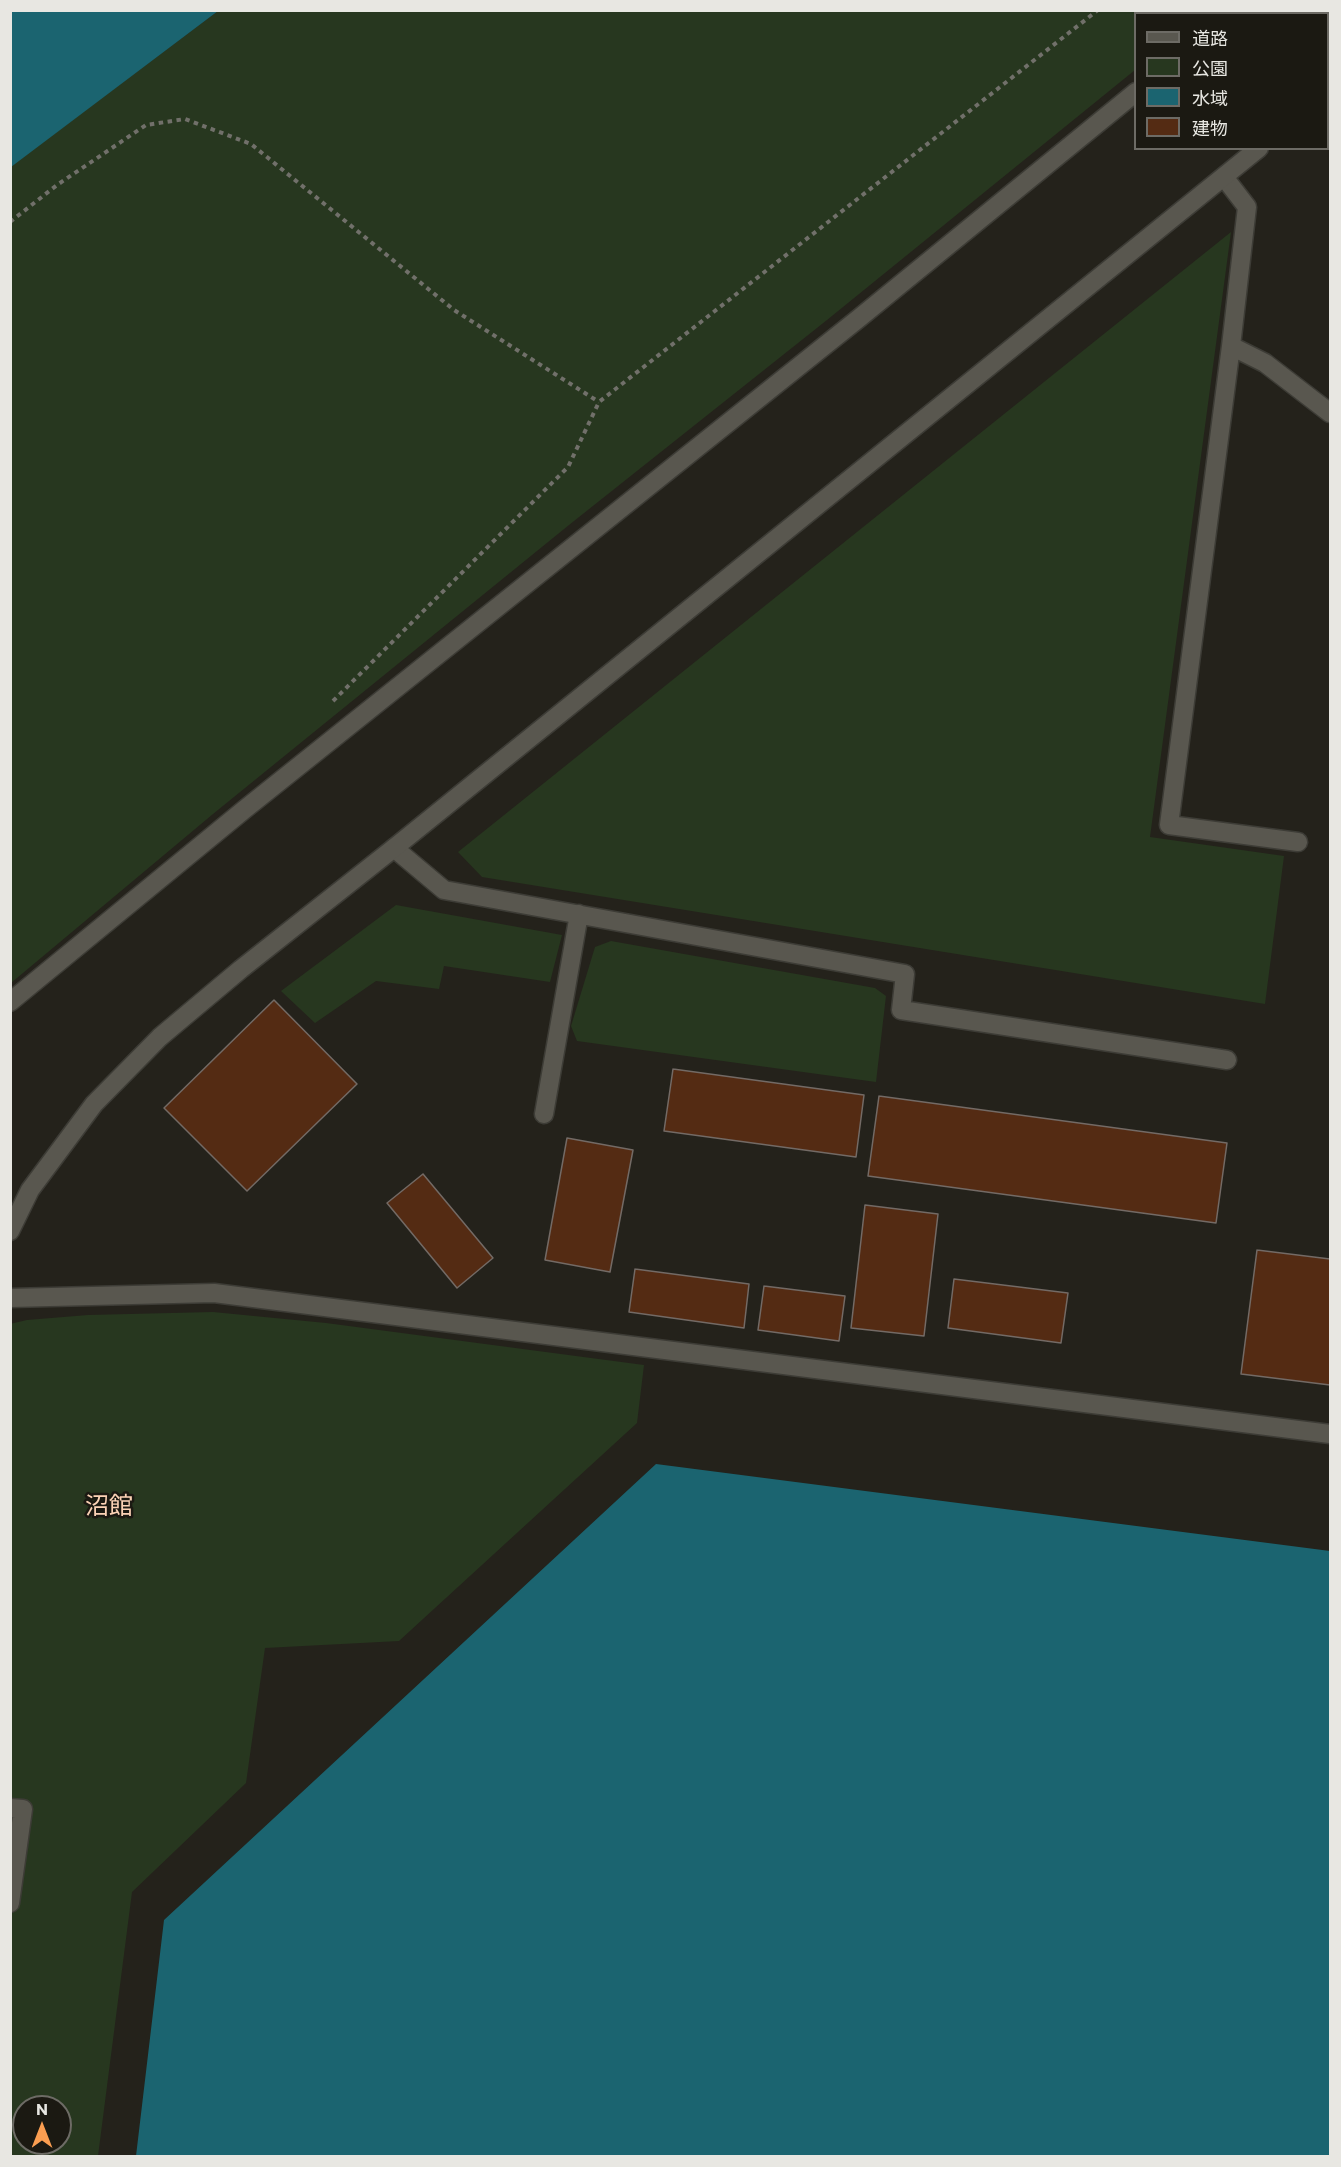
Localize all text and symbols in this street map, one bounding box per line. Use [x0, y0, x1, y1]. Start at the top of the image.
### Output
legend [1134, 12, 1329, 150]
text: 道路 [1192, 27, 1228, 49]
text: 公園 [1192, 57, 1228, 79]
text: 水域 [1192, 87, 1228, 109]
text: 建物 [1192, 117, 1228, 139]
district label: 沼館 [85, 1492, 133, 1520]
north arrow [12, 2095, 72, 2155]
text: N [36, 2099, 48, 2118]

